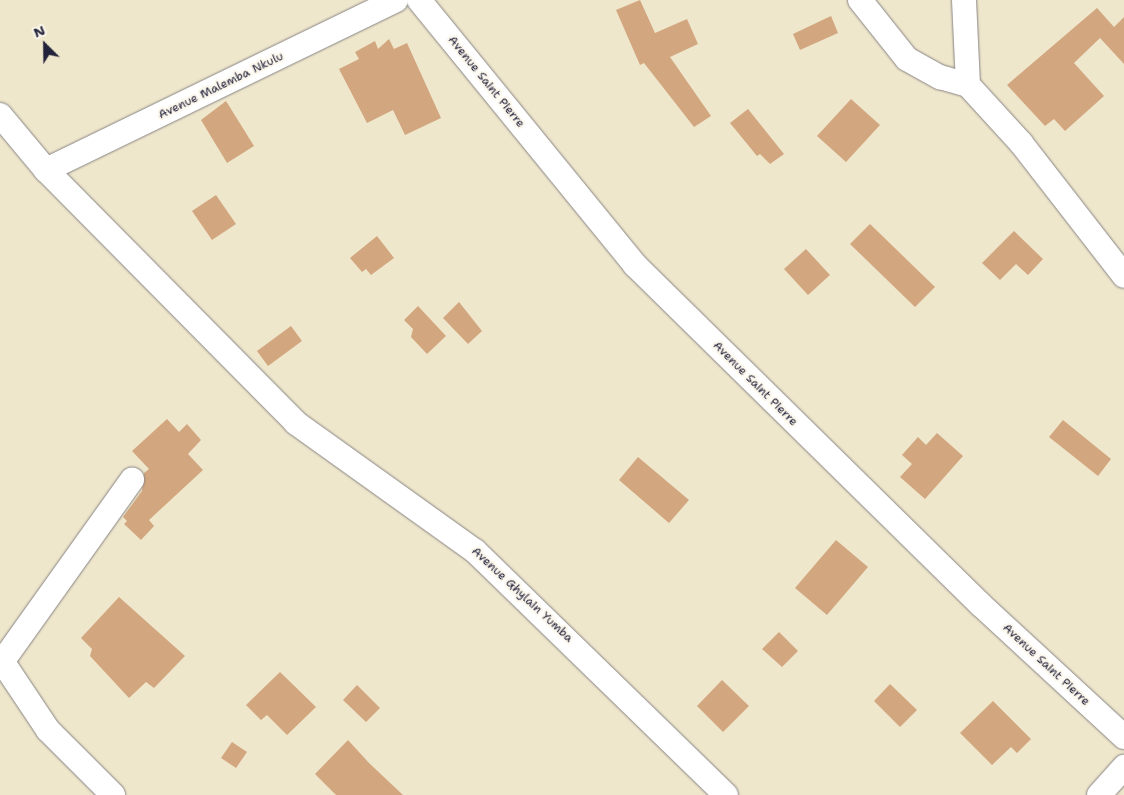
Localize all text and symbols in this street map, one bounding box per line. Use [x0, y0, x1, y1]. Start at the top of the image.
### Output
north arrow [20, 20, 70, 70]
text: N [31, 21, 48, 42]
street label: Avenue Saint Pierre [445, 33, 527, 131]
street label: Avenue Malemba Nkulu [156, 49, 286, 123]
street label: Avenue Saint Pierre [710, 339, 800, 429]
street label: Avenue Ghylain Yumba [468, 544, 576, 646]
street label: Avenue Saint Pierre [999, 621, 1093, 709]

